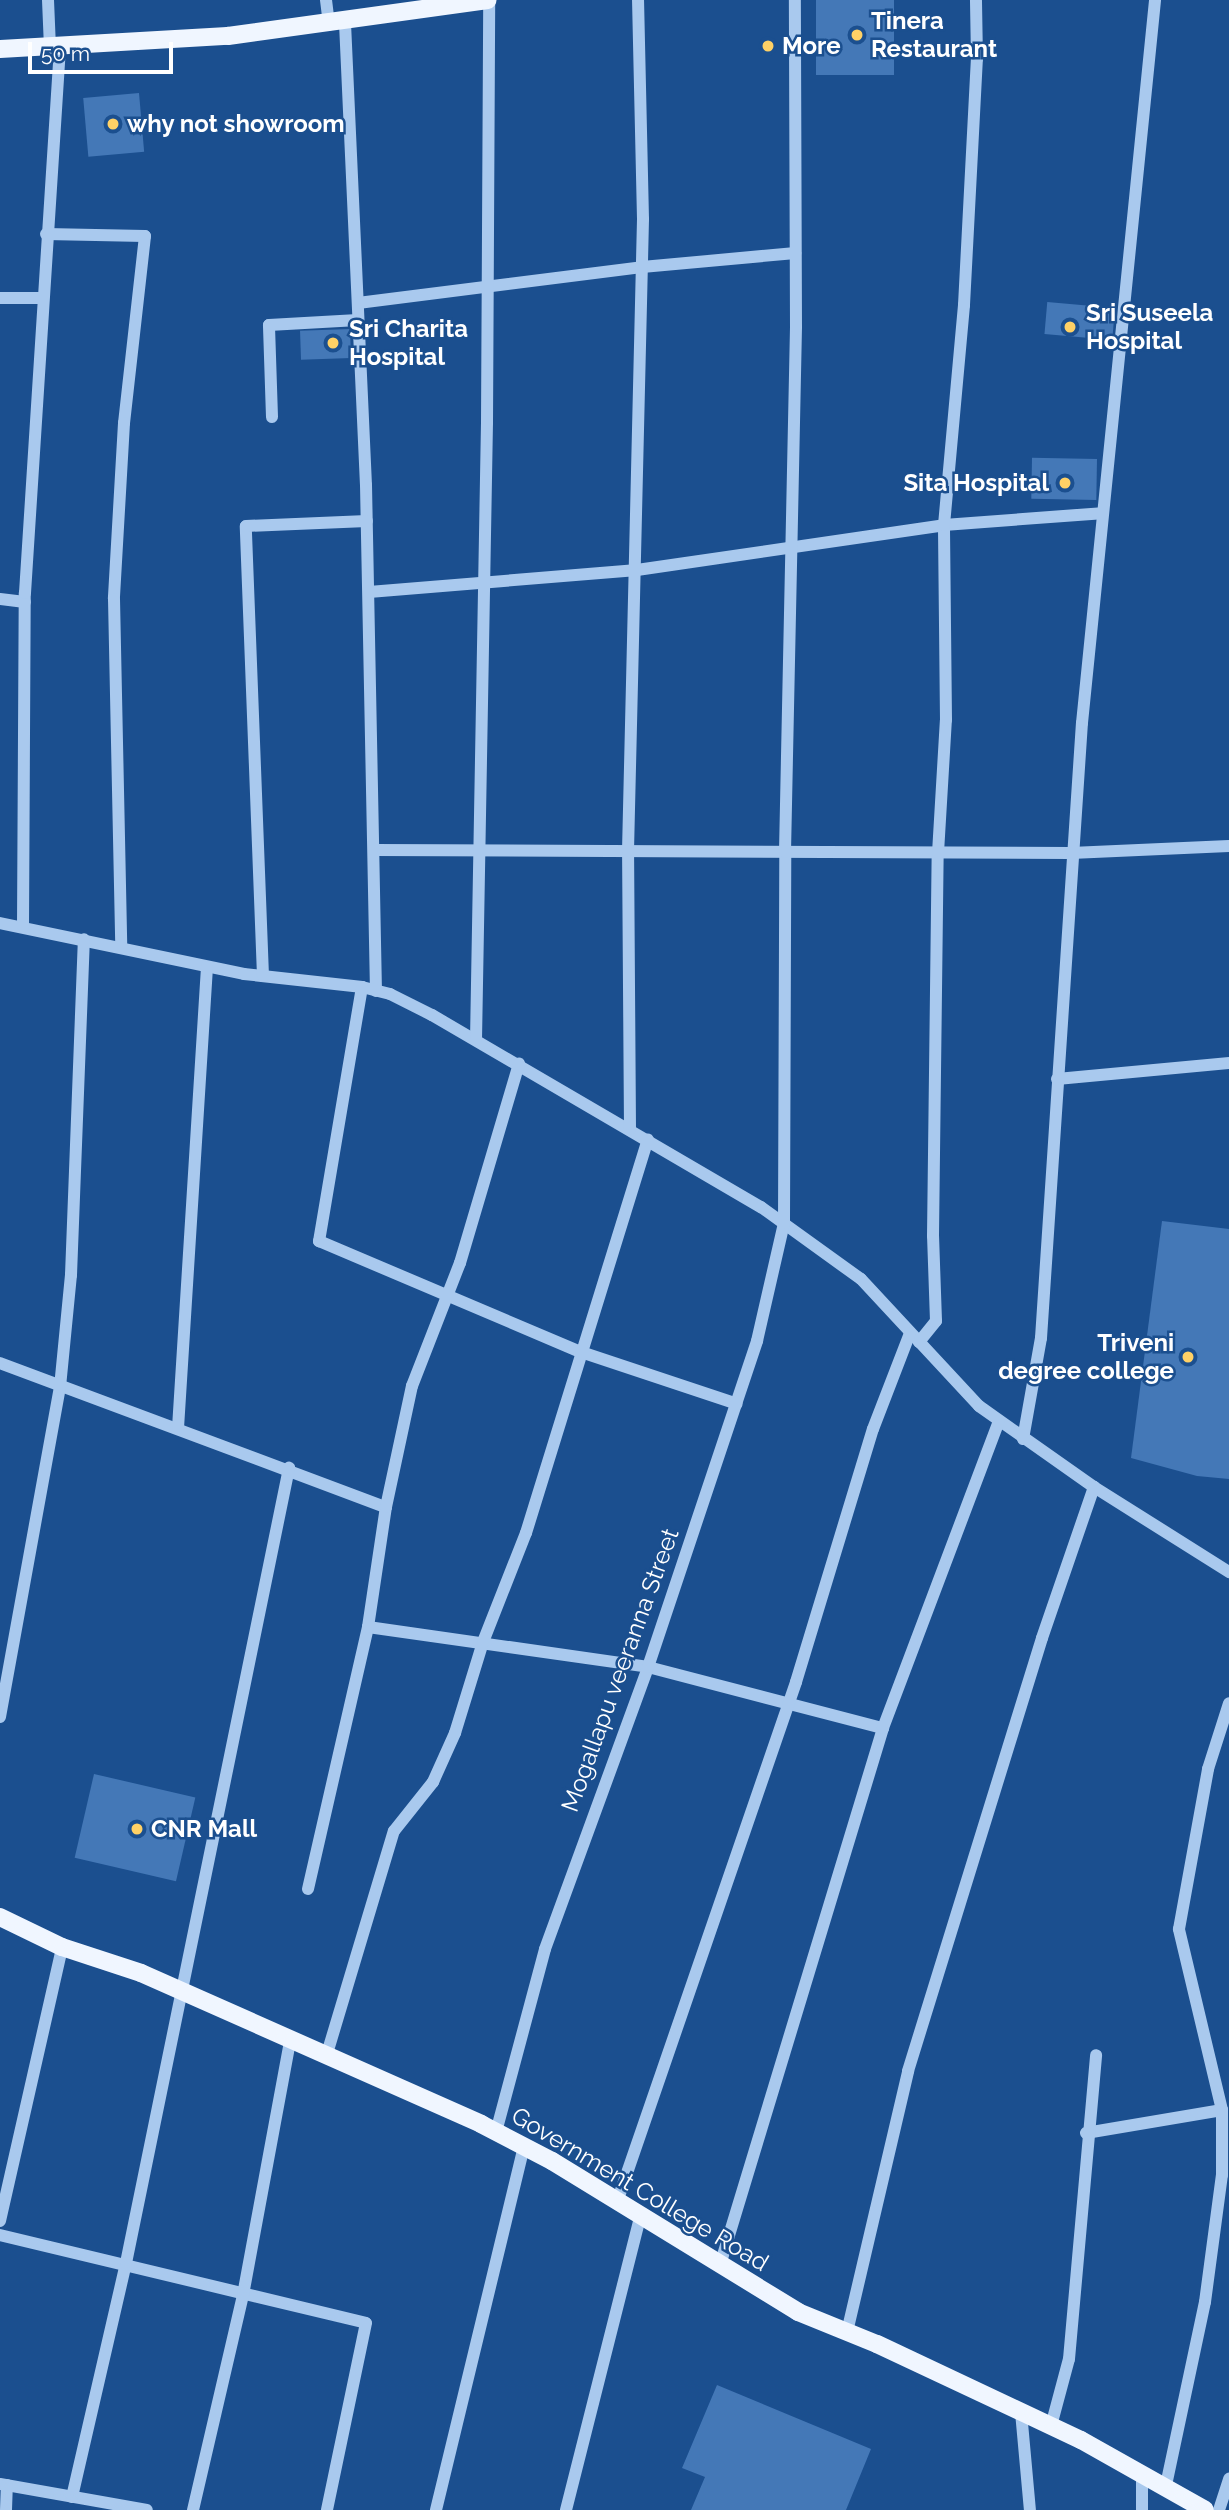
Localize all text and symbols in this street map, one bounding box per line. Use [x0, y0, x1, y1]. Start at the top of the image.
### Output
place label: Tinera Restaurant [871, 7, 997, 63]
marker: Tinera Restaurant [849, 27, 865, 43]
scale bar [32, 28, 177, 72]
place label: More [782, 32, 841, 60]
marker: More [760, 38, 776, 54]
text: 50 m [41, 41, 90, 66]
place label: why not showroom [127, 110, 345, 138]
marker: why not showroom [105, 116, 121, 132]
place label: Sri Suseela Hospital [1086, 299, 1213, 355]
place label: Sri Charita Hospital [349, 315, 468, 371]
marker: Sri Suseela Hospital [1060, 317, 1080, 337]
marker: Sri Charita Hospital [323, 333, 343, 353]
place label: Sita Hospital [903, 469, 1049, 497]
marker: Sita Hospital [1055, 473, 1075, 493]
place label: Triveni degree college [998, 1329, 1174, 1385]
marker: Triveni degree college [1180, 1349, 1196, 1365]
street label: Mogallapu veeranna Street [555, 1524, 685, 1816]
place label: CNR Mall [151, 1815, 257, 1843]
marker: CNR Mall [129, 1821, 145, 1837]
street label: Government College Road [506, 2101, 774, 2277]

